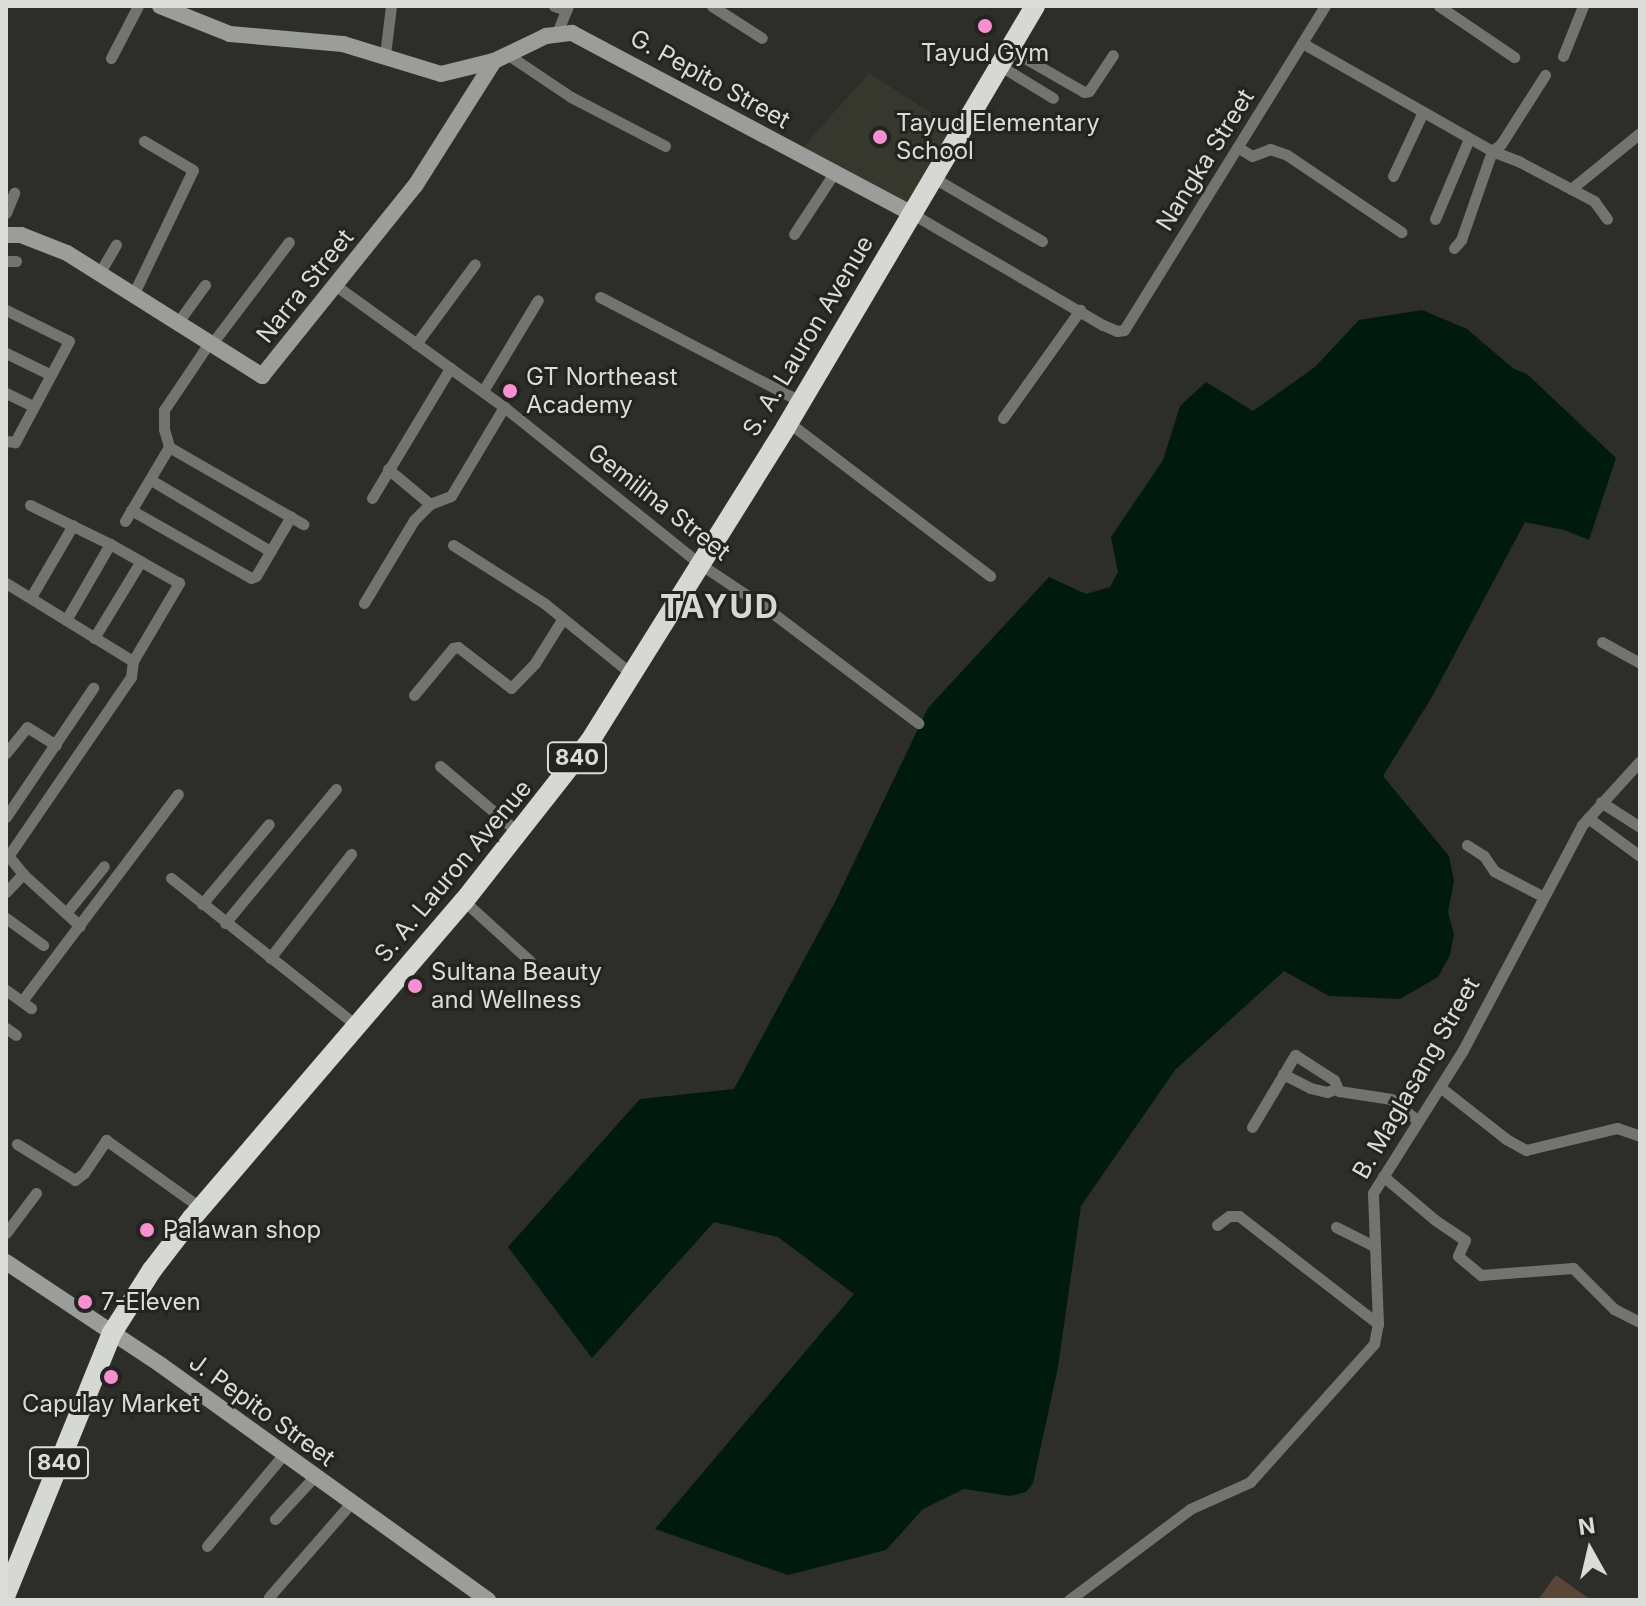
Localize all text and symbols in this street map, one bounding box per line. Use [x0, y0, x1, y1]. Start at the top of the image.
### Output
marker: Tayud Gym [976, 17, 994, 35]
street label: G. Pepito Street [625, 23, 795, 135]
place label: Tayud Gym [921, 39, 1049, 67]
street label: Nangka Street [1150, 84, 1260, 236]
place label: Tayud Elementary School [896, 109, 1100, 165]
marker: Tayud Elementary School [871, 128, 889, 146]
street label: Narra Street [250, 223, 360, 349]
street label: S. A. Lauron Avenue [737, 231, 879, 441]
place label: GT Northeast Academy [526, 363, 678, 419]
marker: GT Northeast Academy [501, 382, 519, 400]
street label: Gemilina Street [582, 438, 736, 566]
district label: TAYUD [660, 588, 780, 626]
road number: 840 [545, 740, 609, 776]
street label: S. A. Lauron Avenue [368, 774, 538, 968]
place label: Sultana Beauty and Wellness [431, 958, 602, 1014]
street label: B. Maglasang Street [1347, 972, 1485, 1184]
marker: Sultana Beauty and Wellness [406, 977, 424, 995]
place label: Palawan shop [163, 1216, 321, 1244]
marker: Palawan shop [138, 1221, 156, 1239]
place label: 7-Eleven [101, 1288, 201, 1316]
marker: 7-Eleven [76, 1293, 94, 1311]
street label: J. Pepito Street [184, 1348, 340, 1472]
marker: Capulay Market [102, 1368, 120, 1386]
place label: Capulay Market [22, 1390, 200, 1418]
road number: 840 [27, 1445, 91, 1481]
north arrow [1550, 1510, 1630, 1590]
text: N [1577, 1512, 1597, 1540]

